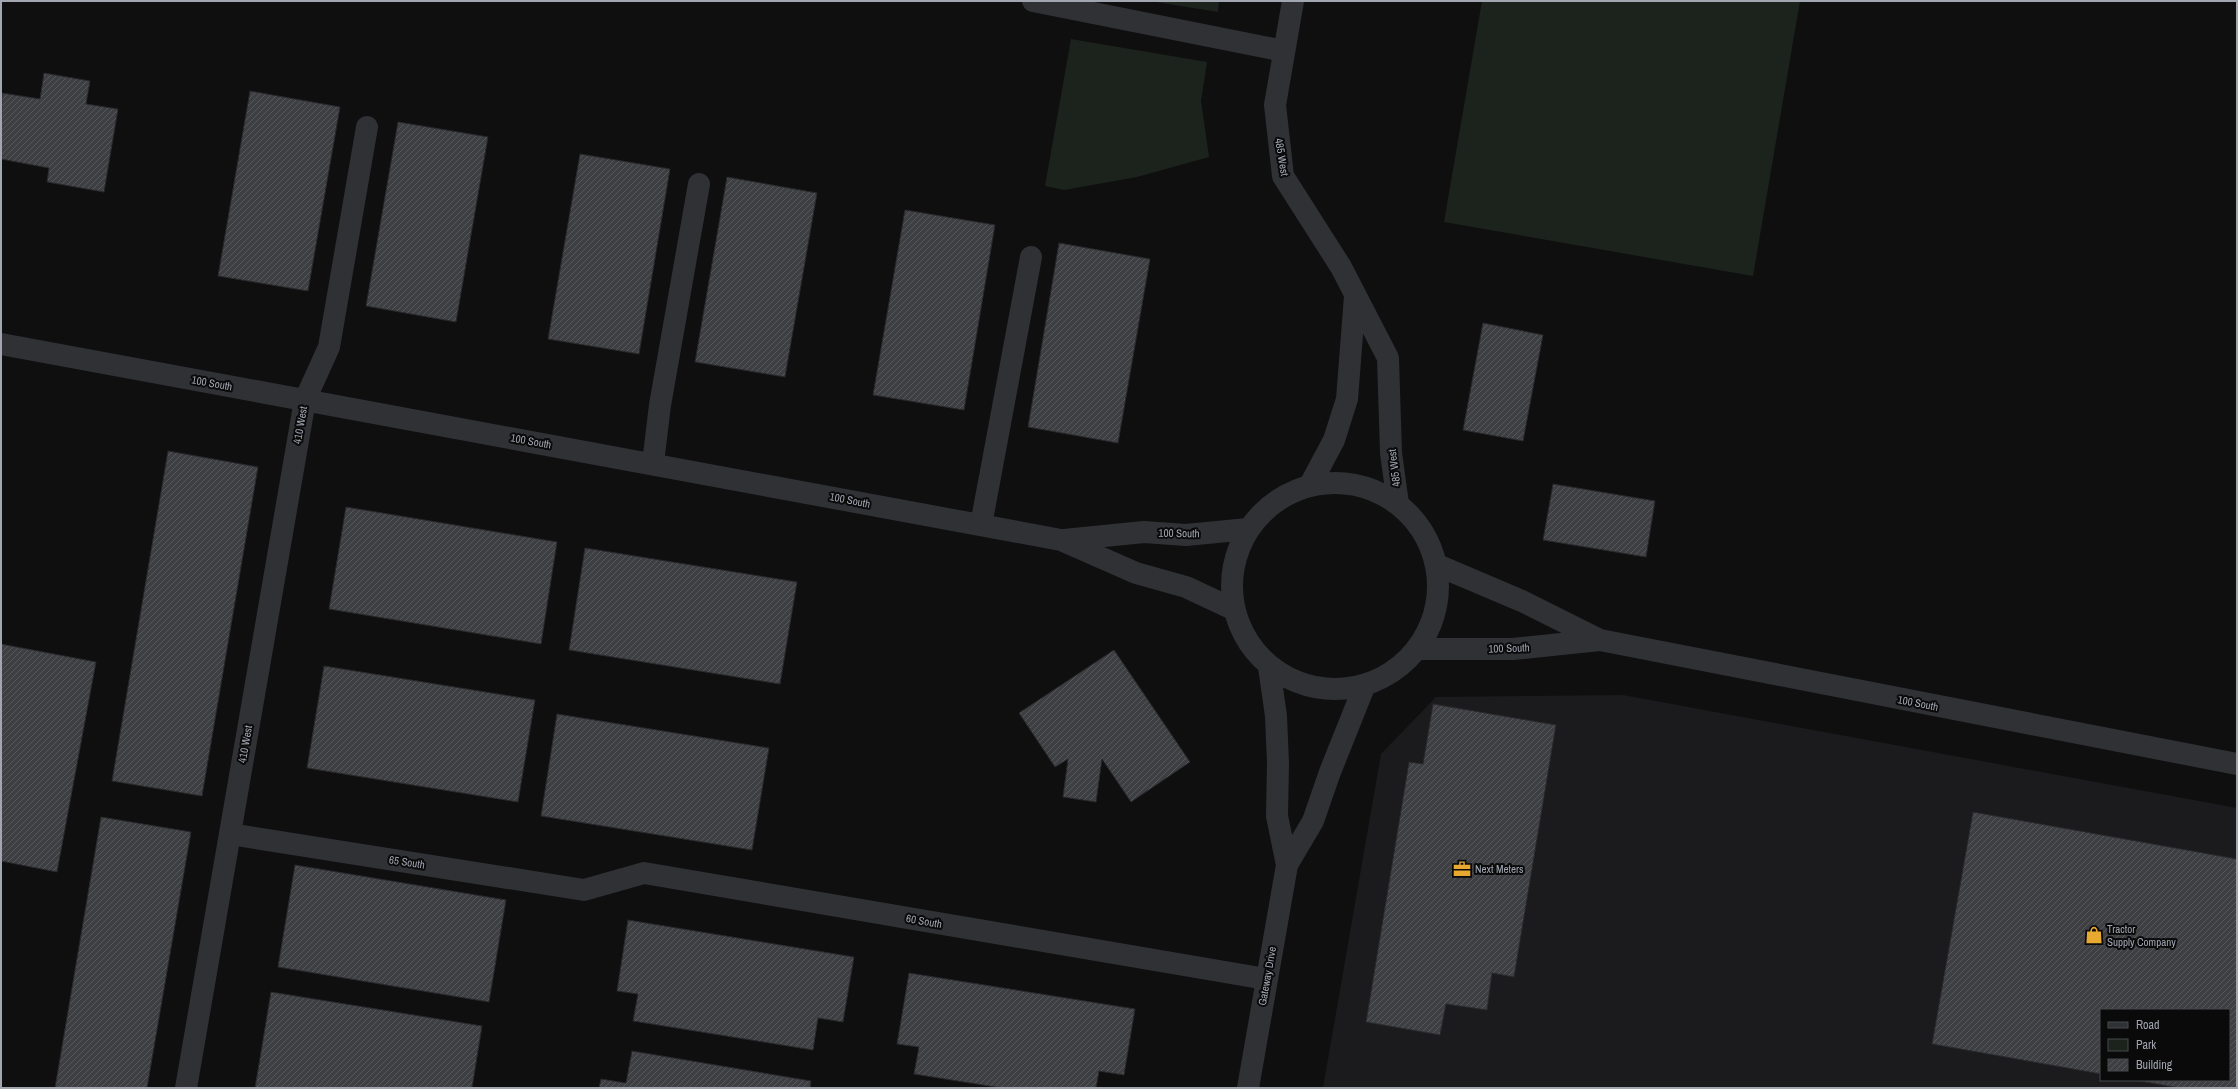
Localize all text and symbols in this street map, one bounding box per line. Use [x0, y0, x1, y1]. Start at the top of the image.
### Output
street label: 485 West [1272, 137, 1292, 177]
street label: 100 South [191, 373, 233, 393]
street label: 410 West [290, 405, 310, 445]
street label: 100 South [510, 431, 552, 451]
street label: 485 West [1385, 448, 1403, 488]
street label: 100 South [828, 489, 872, 511]
street label: 100 South [1158, 526, 1200, 540]
street label: 100 South [1488, 640, 1530, 656]
street label: 100 South [1896, 692, 1940, 714]
street label: 410 West [235, 724, 255, 764]
street label: 65 South [388, 852, 426, 872]
office icon: Next Meters [1452, 859, 1472, 879]
place label: Next Meters [1475, 862, 1524, 876]
street label: 60 South [905, 911, 943, 931]
place label: Tractor Supply Company [2107, 922, 2176, 949]
shop icon: Tractor Supply Company [2084, 925, 2104, 945]
street label: Gateway Drive [1255, 945, 1279, 1007]
legend [2100, 1009, 2230, 1081]
text: Road [2136, 1017, 2160, 1033]
text: Park [2136, 1037, 2156, 1053]
text: Building [2136, 1057, 2173, 1073]

